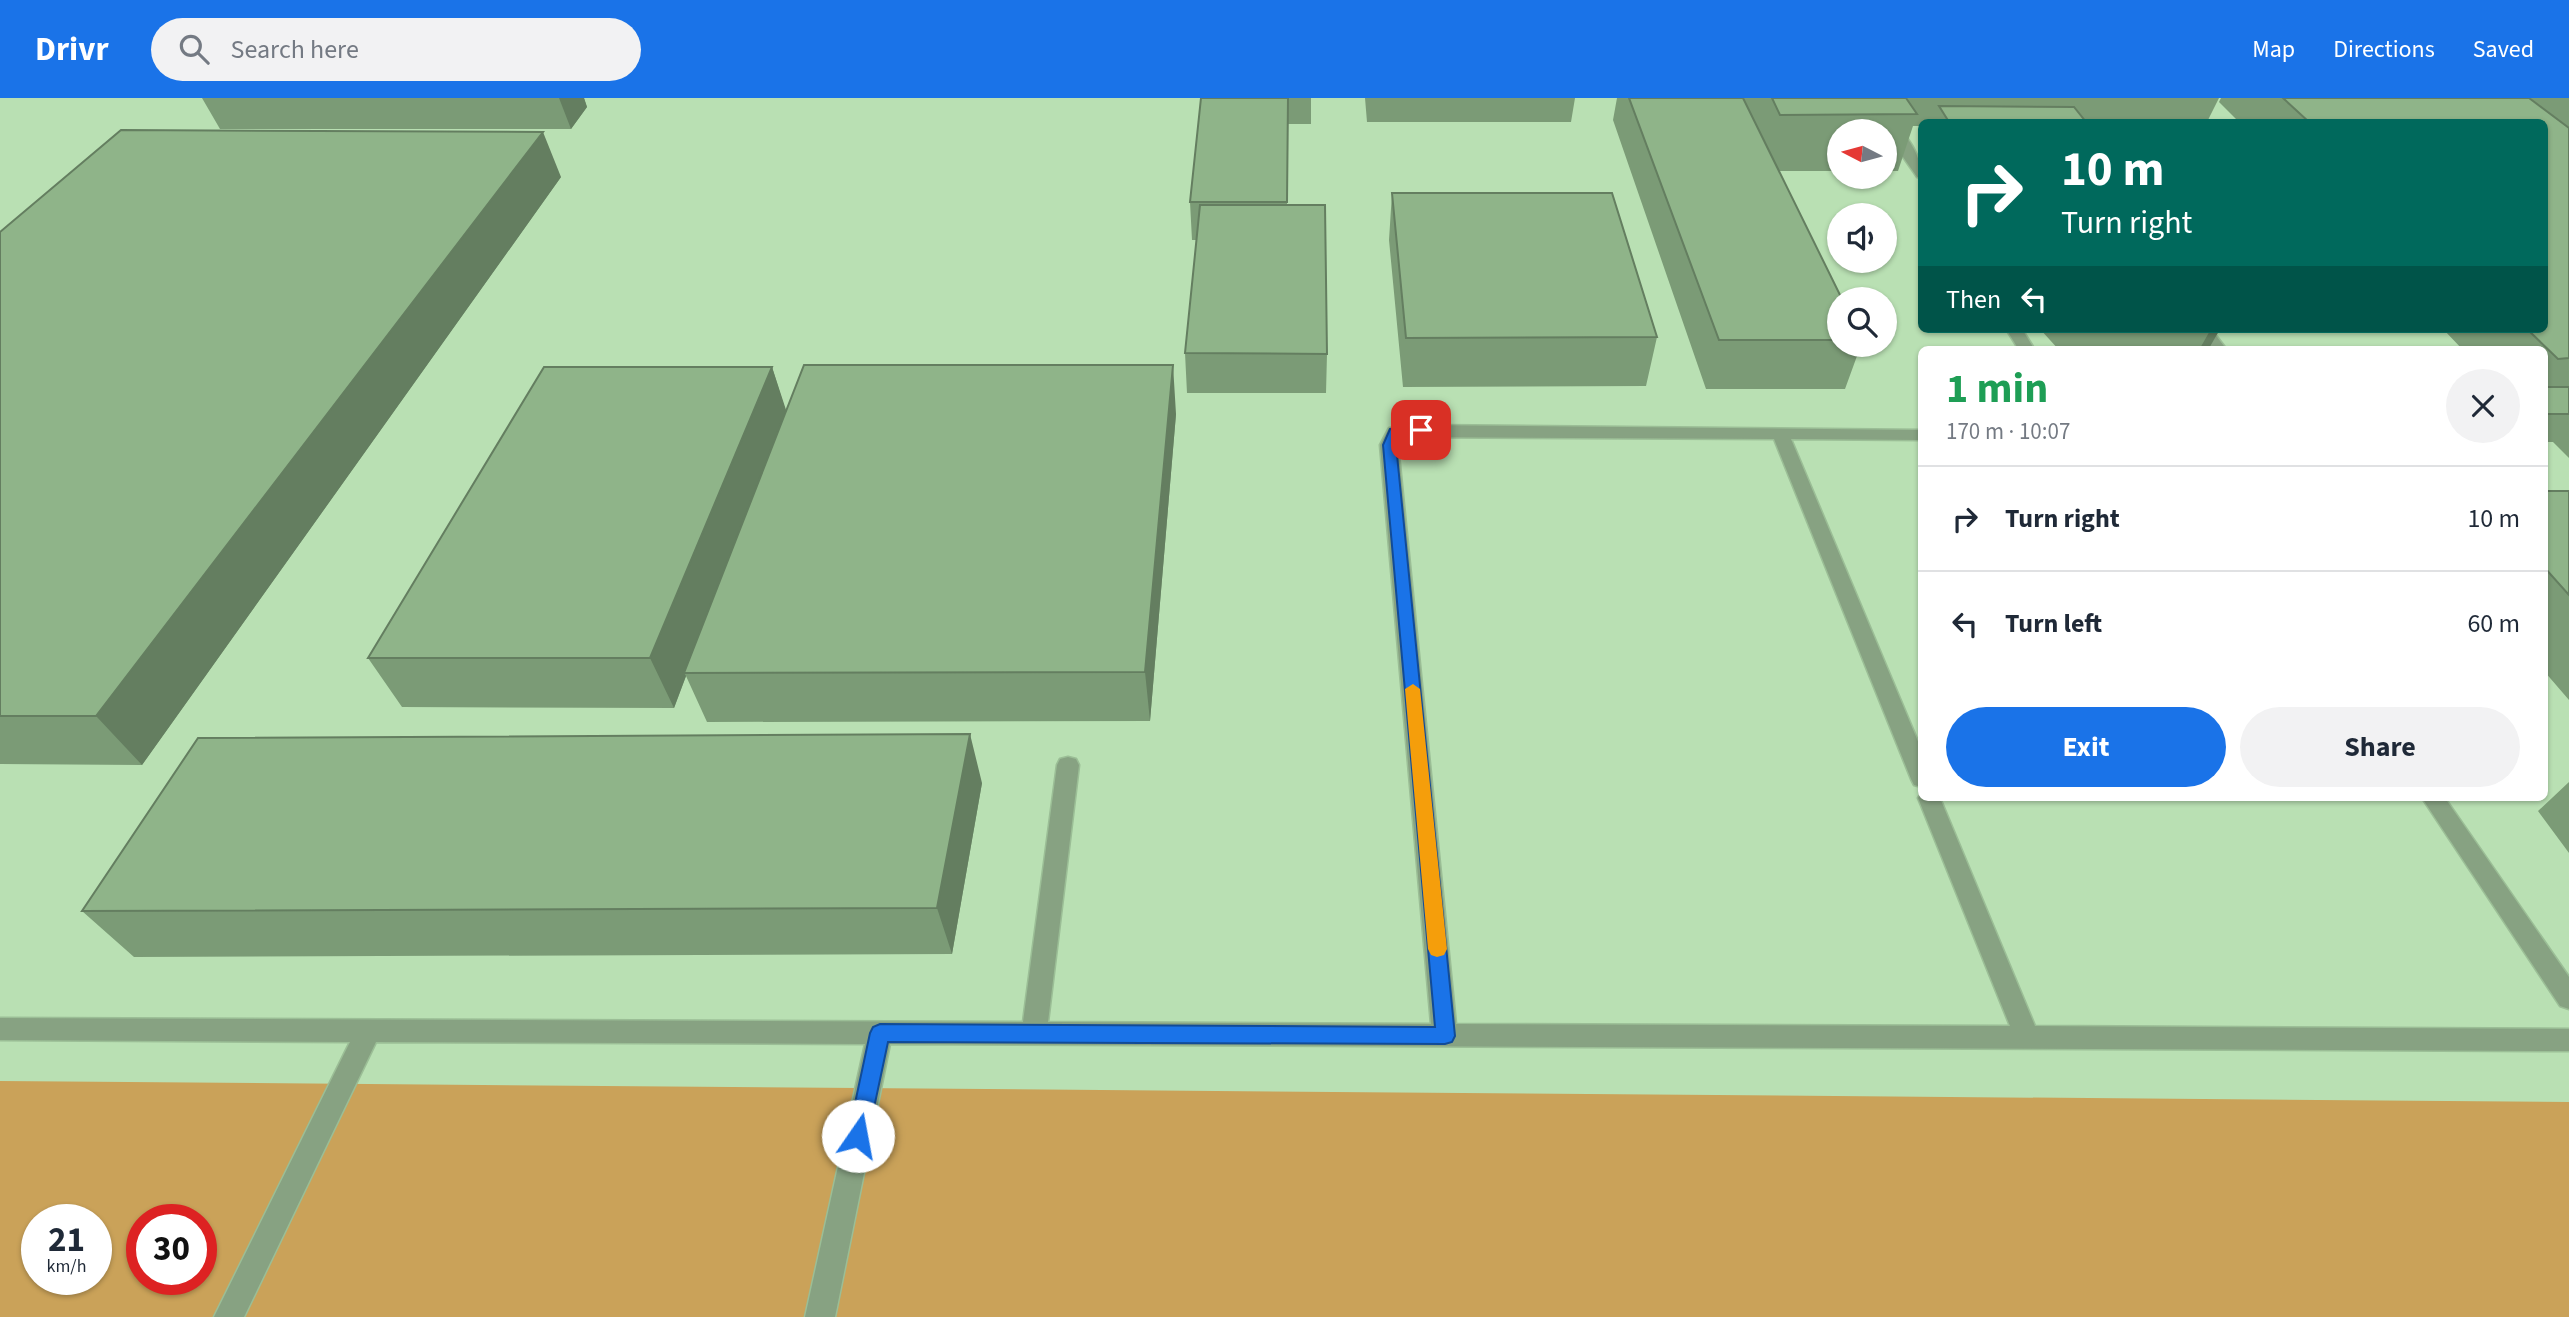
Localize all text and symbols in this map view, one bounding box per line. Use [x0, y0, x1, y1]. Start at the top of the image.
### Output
search box [151, 18, 641, 81]
text: Drivr [35, 26, 109, 73]
icon: search [175, 30, 213, 68]
text: Search here [231, 31, 359, 68]
text: Map [2252, 32, 2295, 67]
text: Directions [2333, 32, 2435, 67]
text: Saved [2473, 32, 2534, 67]
north arrow [1827, 119, 1897, 189]
map controls [1827, 119, 1897, 357]
text: 10 m [2061, 135, 2165, 205]
icon: right [1946, 147, 2037, 238]
text: Turn right [2061, 200, 2192, 246]
button: sound [1827, 203, 1897, 273]
icon: left [2015, 280, 2053, 318]
text: Then [1946, 281, 2001, 318]
button: search [1827, 287, 1897, 357]
text: 1 min [1946, 359, 2048, 419]
button: close [2446, 369, 2520, 443]
pin [1391, 400, 1451, 460]
icon: arrive [1402, 411, 1440, 449]
text: 170 m · 10:07 [1946, 415, 2070, 448]
icon: right [1946, 500, 1984, 538]
text: Turn right [2005, 500, 2120, 537]
text: 10 m [2467, 500, 2520, 537]
icon: left [1946, 605, 1984, 643]
text: Turn left [2005, 605, 2102, 642]
text: 60 m [2467, 605, 2520, 642]
button: Exit [1946, 707, 2226, 787]
button: Share [2240, 707, 2520, 787]
position arrow [821, 1099, 895, 1173]
speed limit sign: 30 [126, 1204, 217, 1295]
text: 21 [48, 1215, 85, 1265]
text: km/h [47, 1254, 86, 1279]

